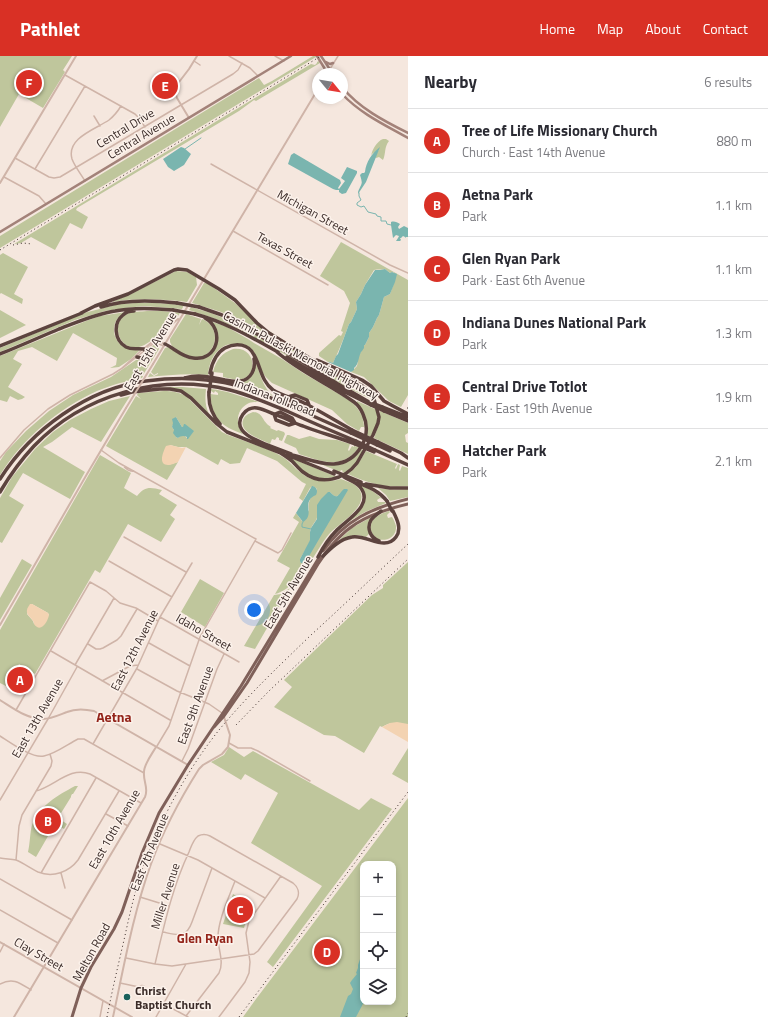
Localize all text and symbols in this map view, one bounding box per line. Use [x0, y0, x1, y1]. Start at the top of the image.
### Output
text: Pathlet [20, 14, 80, 43]
text: Home [540, 18, 575, 39]
text: Map [597, 18, 623, 39]
text: About [645, 18, 681, 39]
text: Contact [703, 18, 748, 39]
pin: F [16, 68, 42, 98]
north arrow [312, 68, 348, 104]
text: Nearby [424, 69, 477, 95]
pin: E [152, 71, 178, 101]
text: 6 results [704, 72, 752, 92]
street label: Central Drive [92, 103, 158, 153]
street label: Central Avenue [103, 108, 179, 164]
text: Tree of Life Missionary Church [462, 119, 658, 142]
text: A [433, 131, 441, 151]
text: 880 m [716, 131, 752, 151]
text: Church · East 14th Avenue [462, 142, 605, 162]
text: Aetna Park [462, 183, 533, 206]
street label: Michigan Street [274, 184, 353, 240]
text: B [433, 195, 441, 215]
text: 1.1 km [715, 195, 752, 215]
text: Park [462, 206, 487, 226]
street label: Texas Street [253, 227, 317, 274]
text: Glen Ryan Park [462, 247, 560, 270]
text: C [433, 259, 441, 279]
text: 1.1 km [715, 259, 752, 279]
text: Park · East 6th Avenue [462, 270, 585, 290]
street label: Casimir Pulaski Memorial Highway [220, 306, 382, 404]
street label: East 15th Avenue [119, 308, 181, 394]
text: Indiana Dunes National Park [462, 311, 646, 334]
text: D [433, 323, 441, 343]
text: 1.3 km [715, 323, 752, 343]
text: Park [462, 334, 487, 354]
street label: Indiana Toll Road [232, 373, 318, 421]
text: Central Drive Totlot [462, 375, 587, 398]
text: E [433, 387, 441, 407]
text: 1.9 km [715, 387, 752, 407]
text: Park · East 19th Avenue [462, 398, 592, 418]
text: Hatcher Park [462, 439, 547, 462]
text: F [434, 451, 440, 471]
text: 2.1 km [715, 451, 752, 471]
text: Park [462, 462, 487, 482]
street label: East 5th Avenue [259, 552, 317, 632]
your location [244, 600, 264, 620]
street label: East 12th Avenue [105, 606, 163, 694]
street label: Idaho Street [173, 608, 236, 656]
street label: East 9th Avenue [172, 663, 218, 747]
pin: A [7, 665, 33, 695]
street label: East 13th Avenue [8, 676, 66, 760]
district label: Aetna [96, 706, 132, 727]
street label: East 10th Avenue [83, 786, 145, 872]
pin: B [35, 806, 61, 836]
street label: East 7th Avenue [125, 810, 173, 894]
street label: Miller Avenue [145, 860, 185, 932]
map controls [360, 861, 396, 1005]
button: + [360, 861, 396, 897]
pin: C [227, 895, 253, 925]
button: − [360, 897, 396, 933]
street label: Melton Road [67, 919, 115, 985]
district label: Glen Ryan [177, 928, 233, 948]
street label: Clay Street [11, 932, 68, 976]
button: locate [360, 933, 396, 969]
pin: D [314, 937, 340, 967]
button: layers [360, 969, 396, 1005]
place label: Christ Baptist Church [135, 981, 211, 1014]
marker: Christ Baptist Church [122, 992, 132, 1002]

